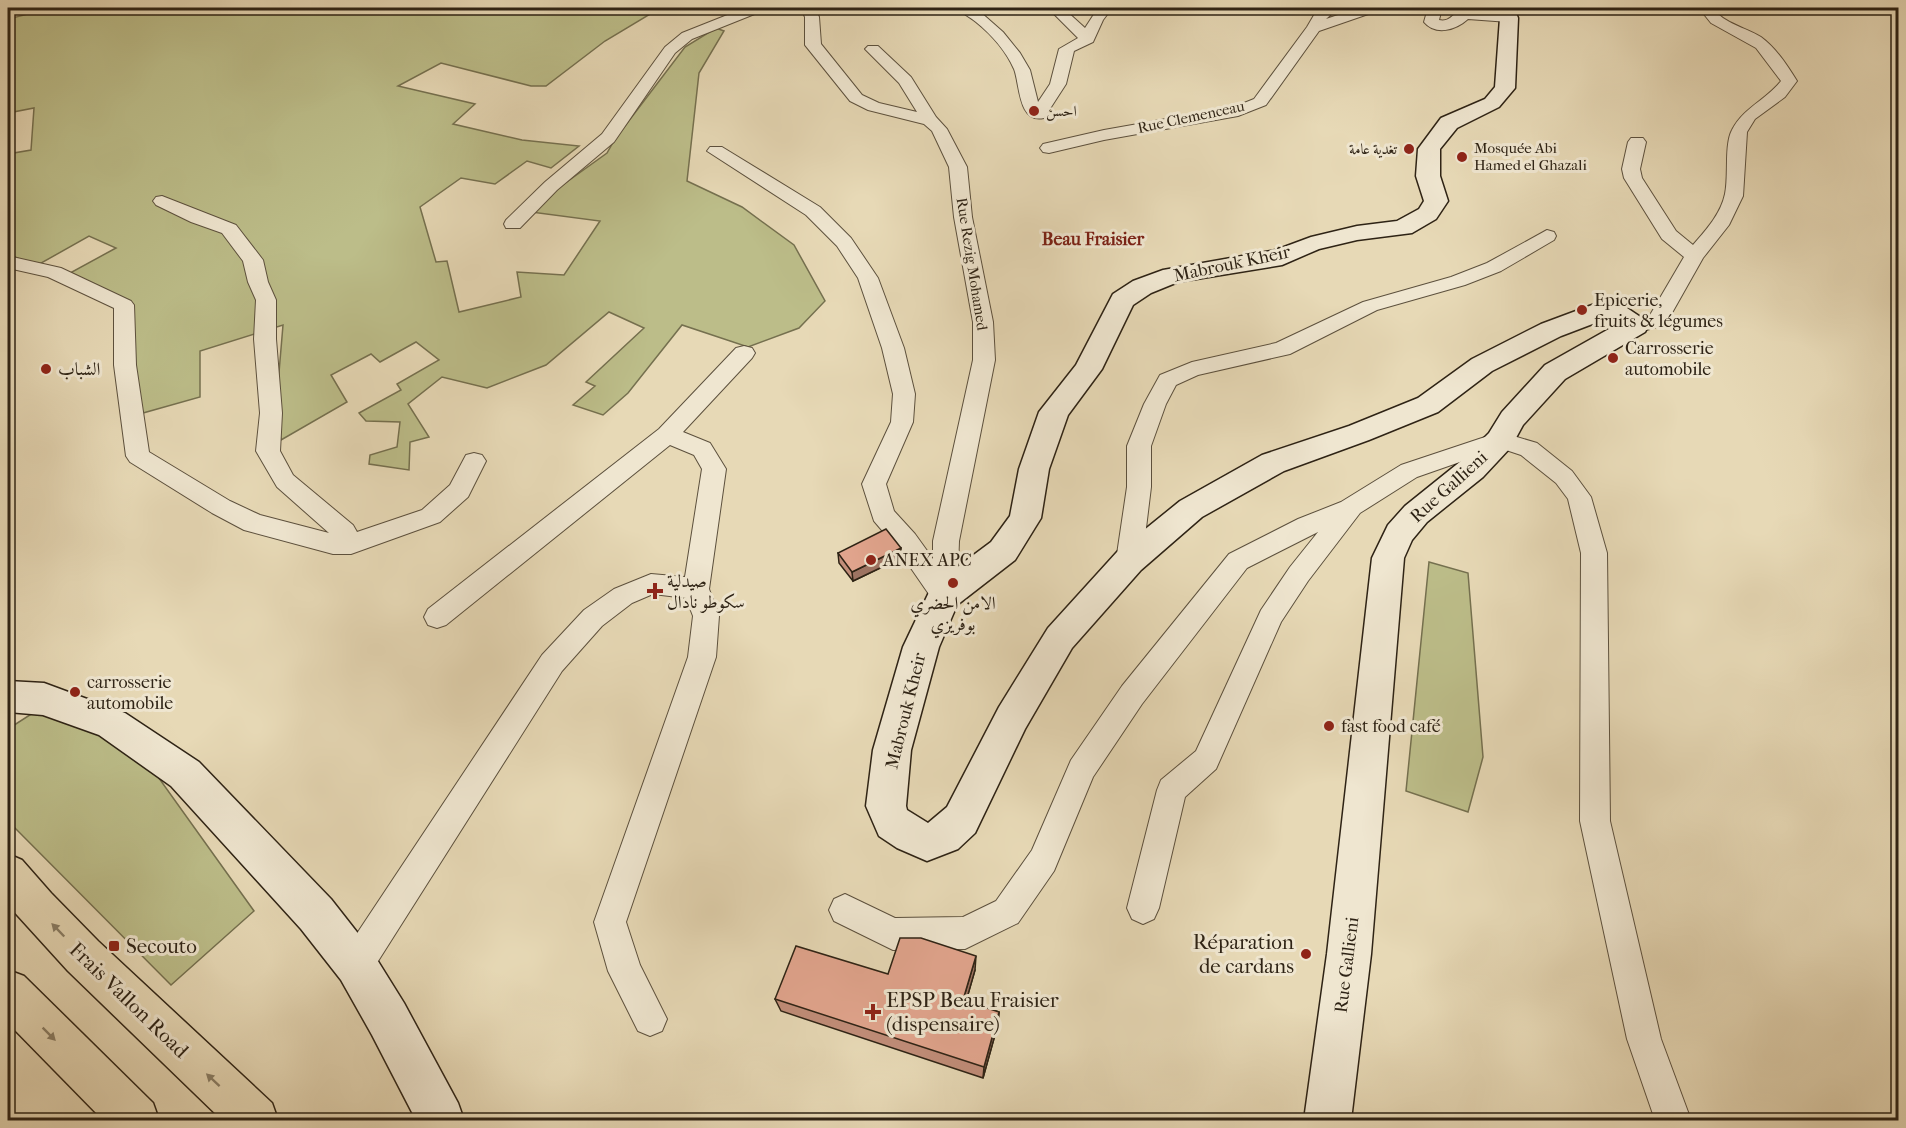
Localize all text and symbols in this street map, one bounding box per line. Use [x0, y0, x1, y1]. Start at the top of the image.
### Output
street label: Rue Clemenceau [1136, 97, 1247, 137]
place label: احسن [1046, 102, 1077, 121]
marker: احسن [1027, 104, 1041, 118]
place label: Mosquée Abi Hamed el Ghazali [1474, 139, 1587, 174]
place label: تغدية عامة [1349, 140, 1397, 158]
marker: تغدية عامة [1402, 142, 1416, 156]
marker: Mosquée Abi Hamed el Ghazali [1455, 150, 1469, 164]
street label: Rue Rezig Mohamed [953, 196, 992, 333]
district label: Beau Fraisier [1042, 229, 1144, 250]
street label: Mabrouk Kheir [1172, 241, 1293, 287]
place label: Epicerie, fruits & légumes [1594, 290, 1723, 332]
marker: Epicerie, fruits & légumes [1575, 303, 1589, 317]
place label: Carrosserie automobile [1625, 338, 1714, 380]
marker: Carrosserie automobile [1606, 351, 1620, 365]
place label: الشباب [58, 359, 101, 380]
marker: الشباب [39, 362, 53, 376]
street label: Rue Gallieni [1406, 446, 1492, 527]
place label: ANEX APC [882, 550, 972, 571]
marker: ANEX APC [864, 553, 878, 567]
place label: صيدلية سكوطو نادال [667, 571, 745, 613]
marker: الامن الحضري بوفريزي [946, 576, 960, 590]
marker: صيدلية سكوطو نادال [648, 584, 662, 598]
place label: الامن الحضري بوفريزي [910, 593, 996, 639]
street label: Mabrouk Kheir [881, 650, 931, 771]
place label: carrosserie automobile [87, 672, 173, 714]
marker: carrosserie automobile [68, 685, 82, 699]
place label: fast food café [1341, 716, 1441, 737]
marker: fast food café [1322, 719, 1336, 733]
street label: Rue Gallieni [1331, 915, 1363, 1014]
one-way arrow [51, 924, 65, 938]
place label: Réparation de cardans [1193, 930, 1294, 978]
place label: Secouto [126, 934, 197, 958]
street label: Frais Vallon Road [65, 937, 194, 1063]
marker: Secouto [107, 939, 121, 953]
marker: Réparation de cardans [1299, 947, 1313, 961]
place label: EPSP Beau Fraisier (dispensaire) [886, 988, 1059, 1036]
marker: EPSP Beau Fraisier (dispensaire) [864, 1003, 882, 1021]
one-way arrow [41, 1026, 55, 1040]
one-way arrow [206, 1074, 220, 1088]

